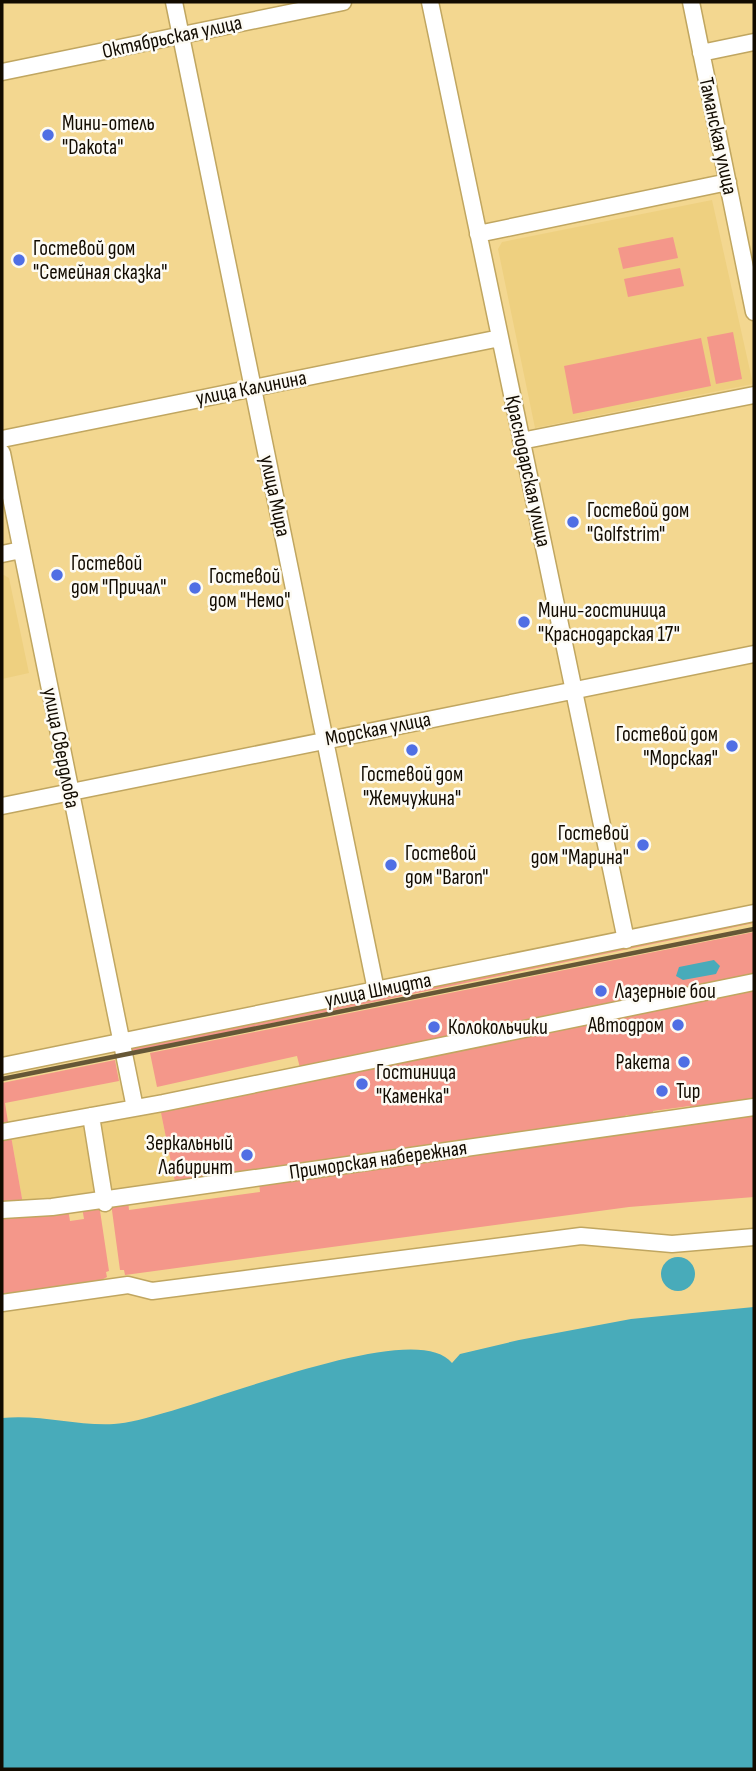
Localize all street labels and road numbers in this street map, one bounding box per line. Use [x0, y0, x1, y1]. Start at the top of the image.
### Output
street label: Октябрьская улица [100, 10, 244, 64]
street label: Таманская улица [693, 75, 743, 197]
street label: улица Калинина [194, 365, 308, 411]
street label: Краснодарская улица [500, 393, 556, 549]
street label: улица Мира [254, 453, 296, 539]
street label: улица Свердлова [37, 686, 85, 810]
street label: Морская улица [323, 707, 433, 751]
street label: улица Шмидта [323, 967, 433, 1013]
street label: Приморская набережная [287, 1135, 469, 1185]

